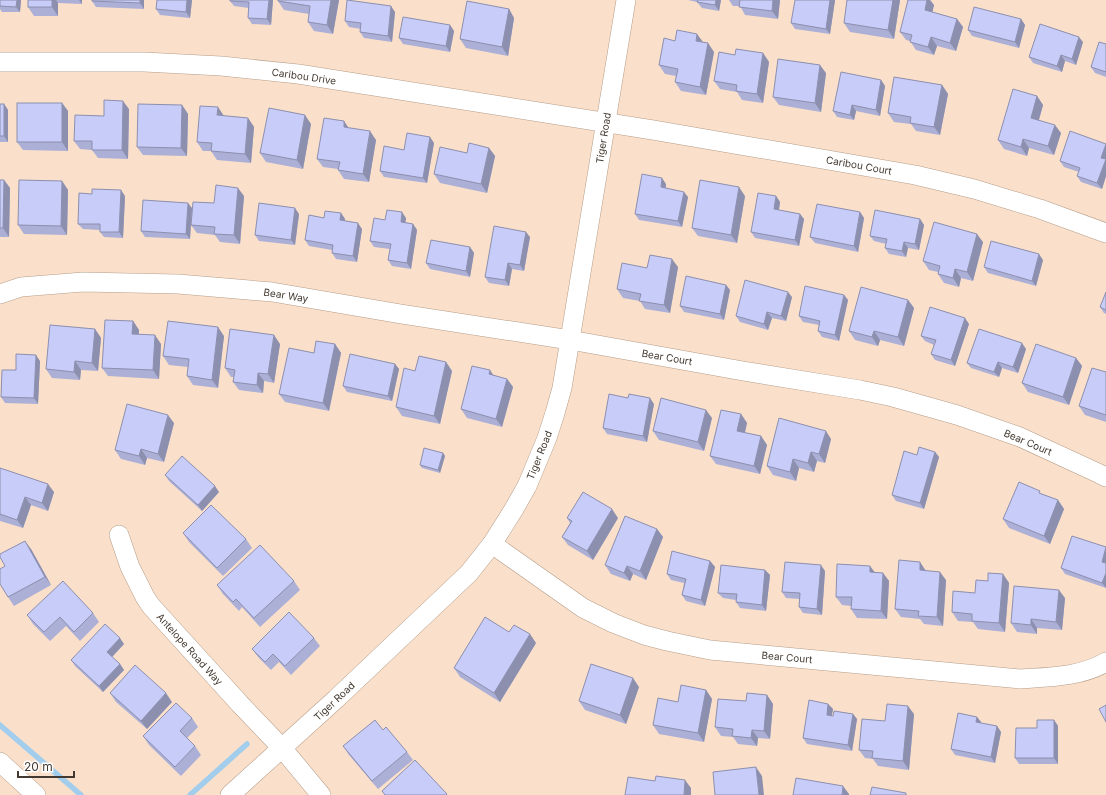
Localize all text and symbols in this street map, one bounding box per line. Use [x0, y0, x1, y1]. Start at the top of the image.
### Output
street label: Caribou Drive [271, 66, 337, 86]
street label: Tiger Road [593, 112, 613, 164]
street label: Caribou Court [825, 153, 894, 177]
street label: Bear Way [263, 286, 310, 305]
street label: Bear Court [641, 347, 694, 367]
street label: Bear Court [1002, 426, 1055, 458]
street label: Tiger Road [524, 429, 554, 481]
street label: Antelope Road Way [155, 611, 226, 688]
street label: Bear Court [761, 649, 814, 665]
street label: Tiger Road [311, 679, 357, 723]
scale bar [18, 753, 74, 779]
text: 20 m [24, 759, 53, 774]

